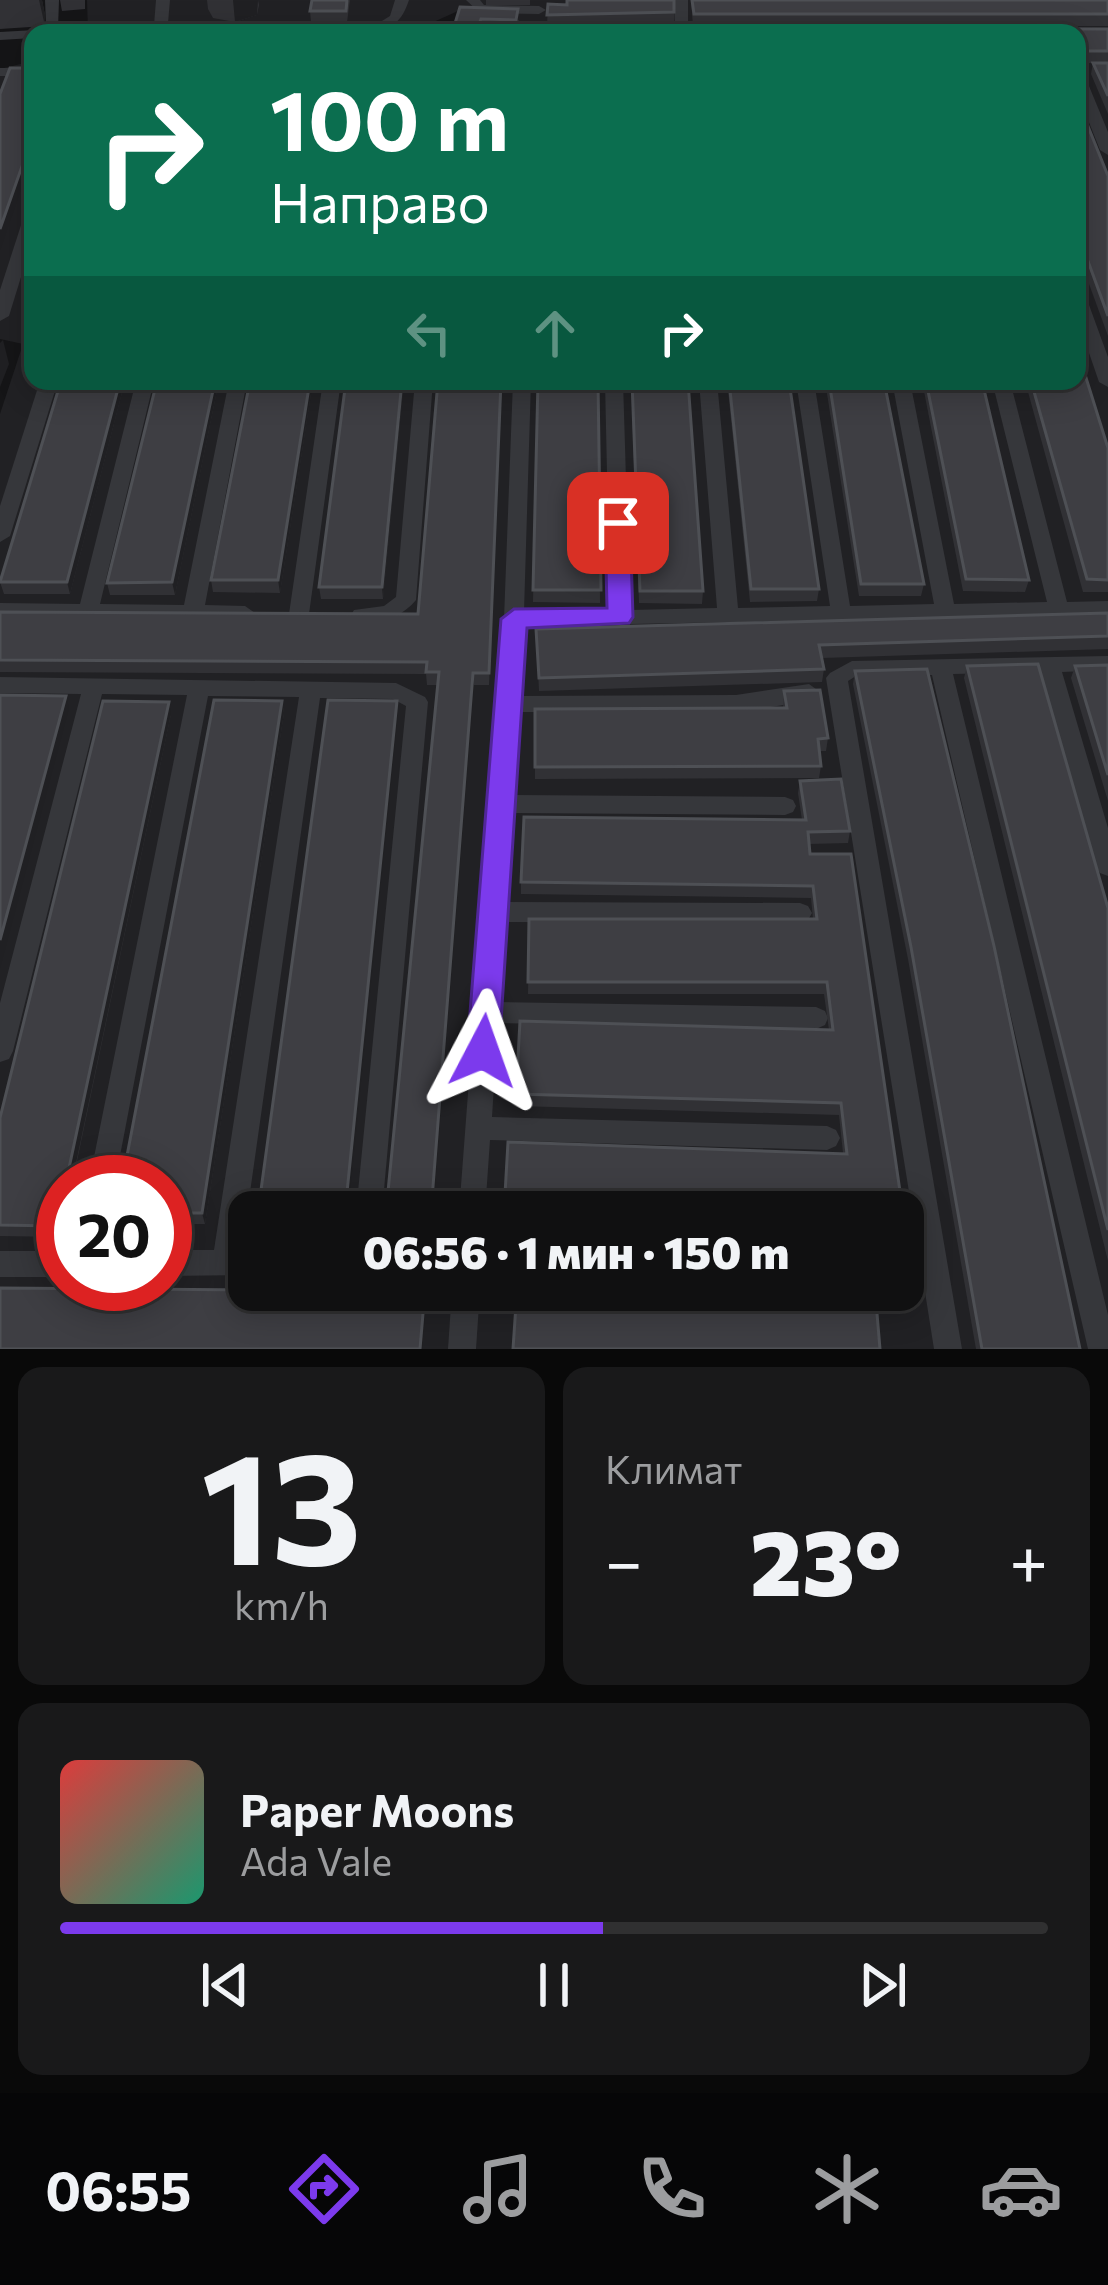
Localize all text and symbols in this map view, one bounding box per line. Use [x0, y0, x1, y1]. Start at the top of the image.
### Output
text: 100 m [270, 66, 509, 168]
icon: right [72, 72, 228, 228]
text: Направо [270, 168, 490, 234]
icon: left [396, 300, 462, 366]
icon: ahead [522, 300, 588, 366]
icon: right [648, 300, 714, 366]
pin [567, 472, 669, 574]
icon: arrive [585, 490, 651, 556]
position arrow [420, 988, 546, 1114]
speed limit sign: 20 [36, 1155, 192, 1311]
text: 06:56 · 1 мин · 150 m [363, 1223, 789, 1278]
text: 13 [201, 1406, 362, 1597]
text: Климат [605, 1444, 742, 1492]
text: 23° [750, 1504, 902, 1615]
text: − [605, 1519, 643, 1600]
text: + [1009, 1519, 1048, 1600]
text: km/h [234, 1580, 329, 1628]
text: Paper Moons [240, 1781, 514, 1836]
text: Ada Vale [240, 1836, 392, 1884]
icon: previous [192, 1952, 258, 2018]
icon: pause [521, 1952, 587, 2018]
icon: next [850, 1952, 916, 2018]
icon: directions [282, 2147, 366, 2231]
icon: music [456, 2147, 540, 2231]
icon: phone [630, 2147, 714, 2231]
icon: climate [805, 2147, 889, 2231]
icon: car [979, 2147, 1063, 2231]
text: 06:55 [45, 2156, 192, 2222]

